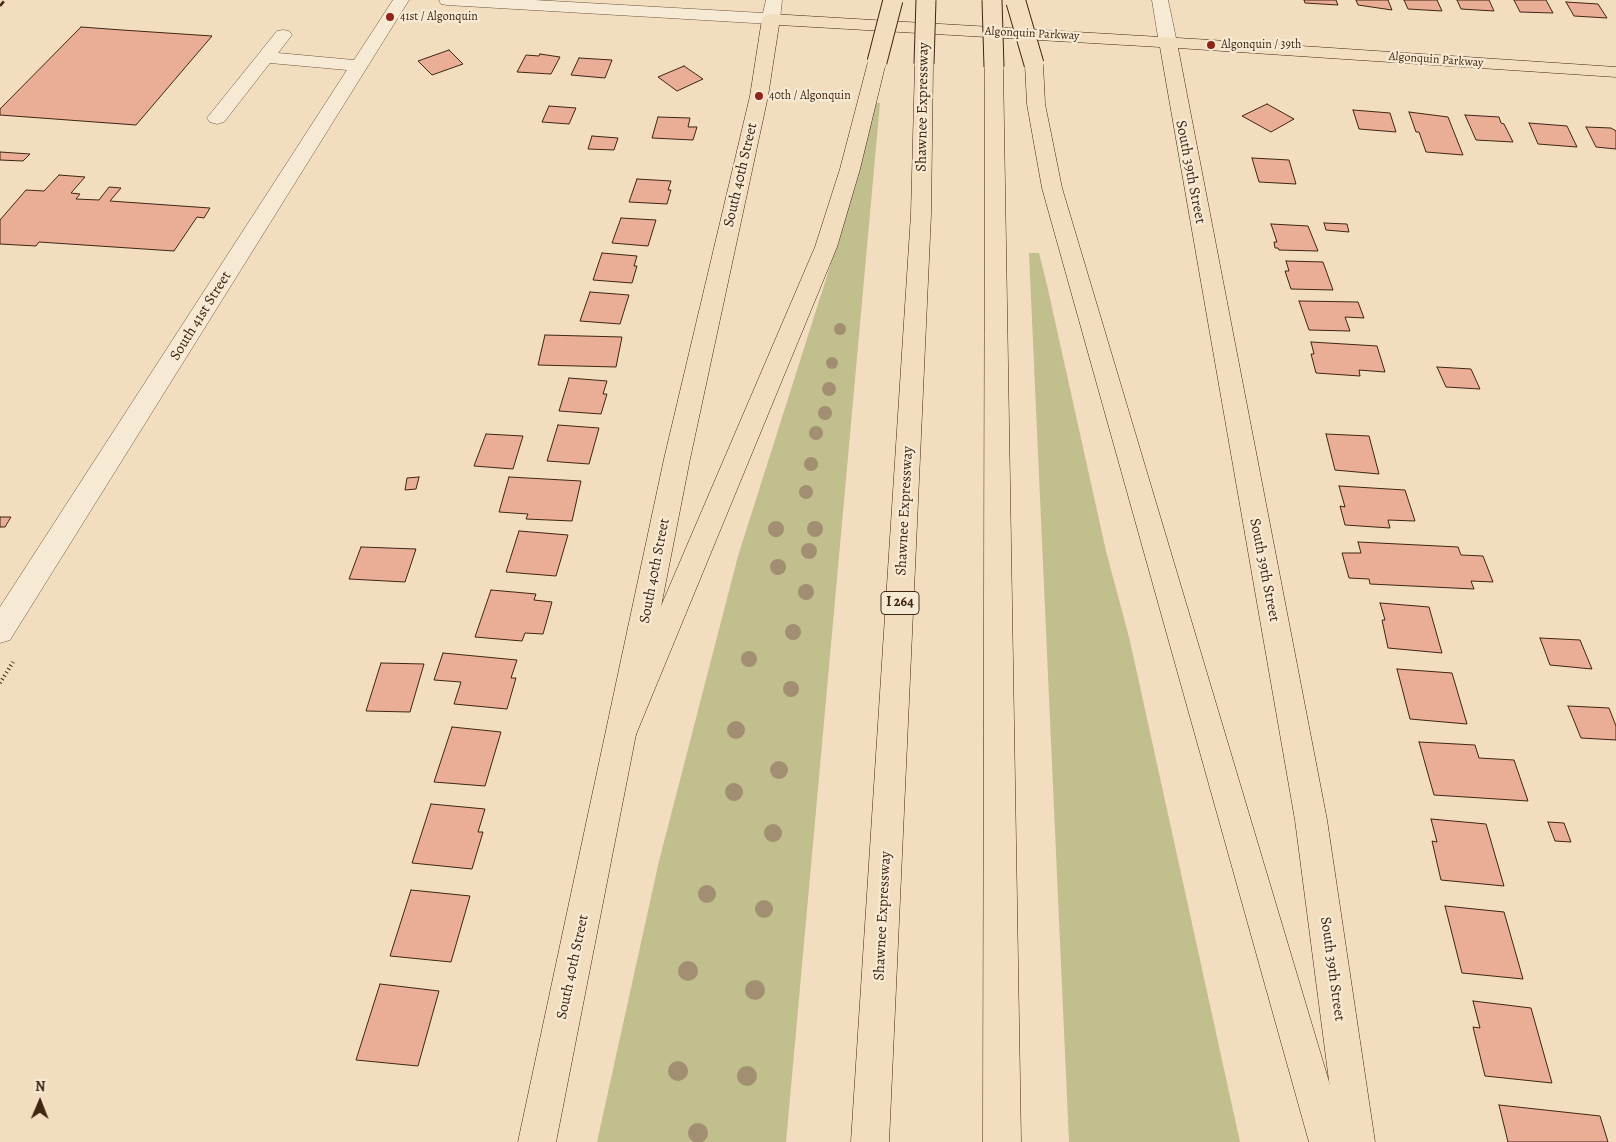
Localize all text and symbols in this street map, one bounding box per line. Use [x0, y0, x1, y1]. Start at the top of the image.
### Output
place label: 41st / Algonquin [400, 10, 478, 24]
marker: 41st / Algonquin [384, 11, 396, 23]
street label: Algonquin Parkway [984, 24, 1080, 44]
place label: Algonquin / 39th [1221, 38, 1301, 52]
marker: Algonquin / 39th [1205, 39, 1217, 51]
street label: Shawnee Expressway [913, 42, 933, 172]
street label: Algonquin Parkway [1388, 50, 1484, 70]
place label: 40th / Algonquin [769, 89, 851, 103]
marker: 40th / Algonquin [753, 90, 765, 102]
street label: South 39th Street [1171, 119, 1209, 225]
street label: South 40th Street [720, 121, 762, 229]
street label: South 41st Street [166, 268, 236, 364]
street label: Shawnee Expressway [893, 446, 917, 576]
street label: South 40th Street [636, 517, 674, 625]
street label: South 39th Street [1245, 517, 1283, 623]
road number: I 264 [881, 592, 919, 614]
street label: Shawnee Expressway [871, 851, 895, 981]
street label: South 40th Street [553, 913, 593, 1021]
street label: South 39th Street [1316, 916, 1348, 1022]
north arrow [15, 1077, 65, 1127]
text: N [35, 1077, 46, 1096]

